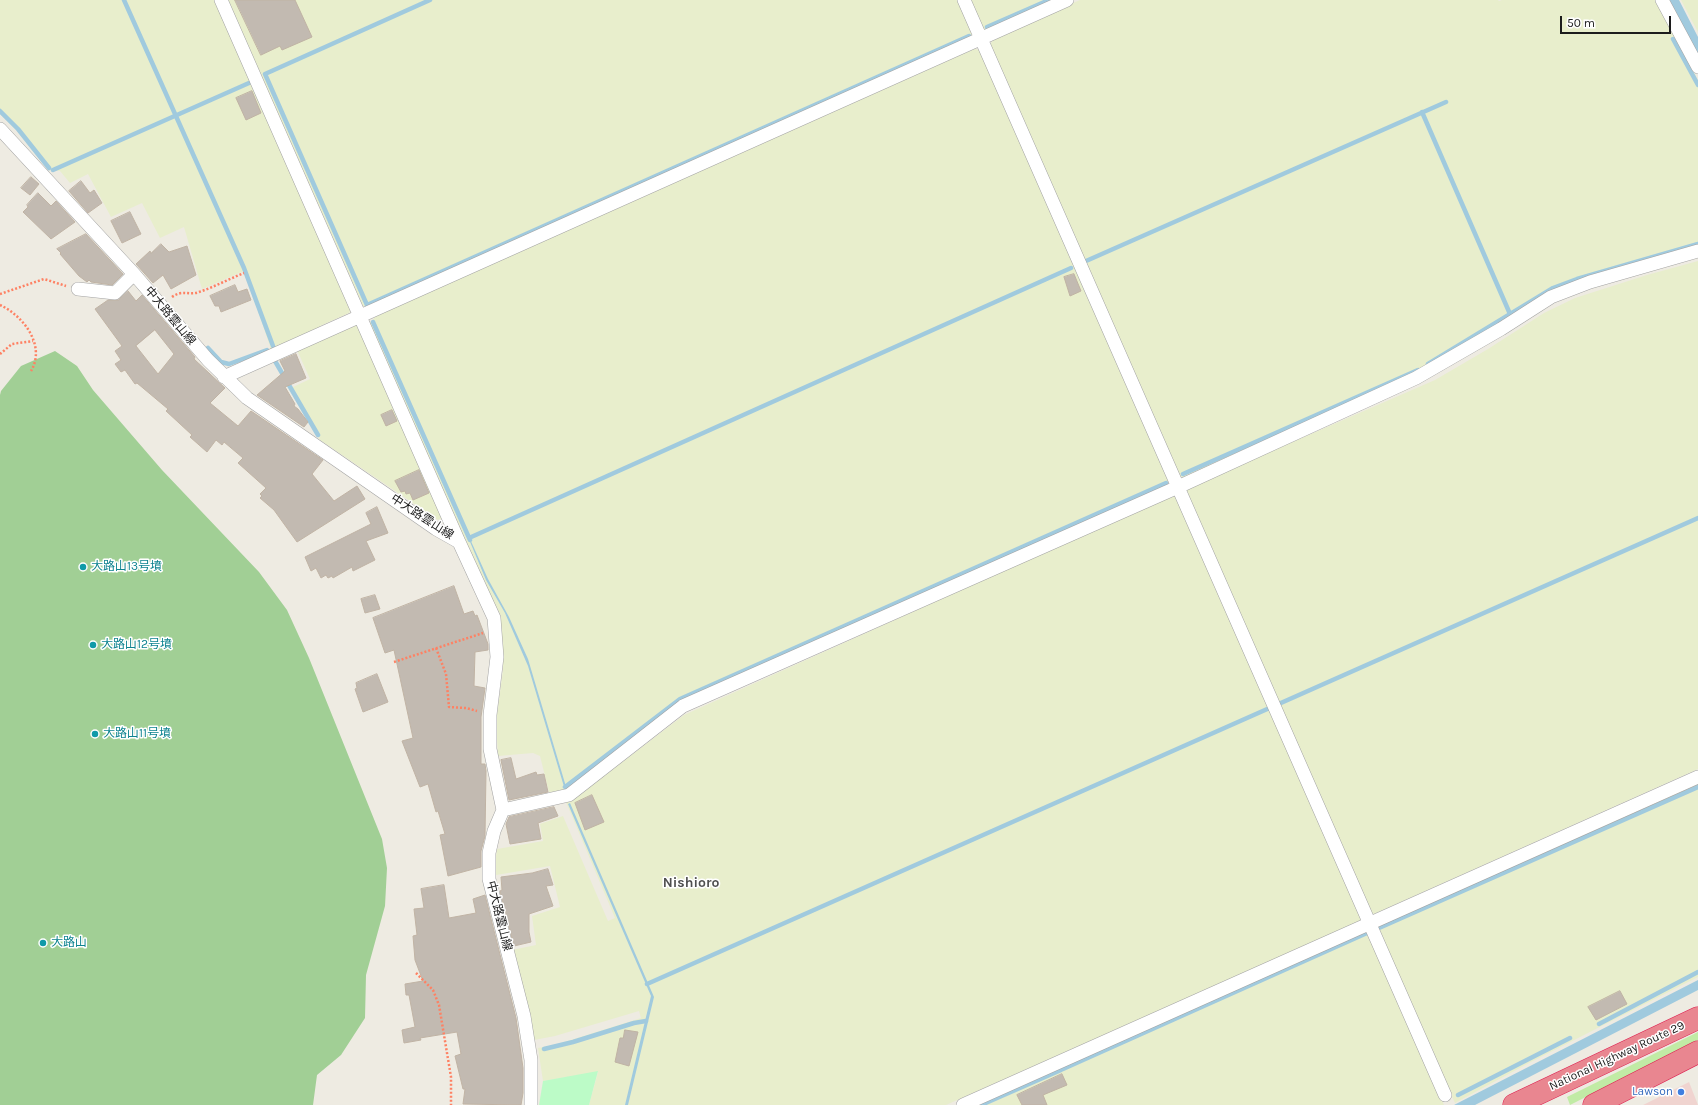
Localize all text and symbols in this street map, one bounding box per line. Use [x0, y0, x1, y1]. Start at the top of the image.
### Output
scale bar [1562, 8, 1673, 34]
text: 50 m [1567, 16, 1595, 30]
street label: 中大路雲山線 [141, 284, 199, 348]
street label: 中大路雲山線 [388, 491, 456, 543]
place label: 大路山13号墳 [91, 560, 162, 574]
marker: 大路山13号墳 [78, 562, 88, 572]
place label: 大路山12号墳 [101, 638, 172, 652]
marker: 大路山12号墳 [88, 640, 98, 650]
place label: 大路山11号墳 [103, 727, 171, 741]
marker: 大路山11号墳 [90, 729, 100, 739]
district label: Nishioro [663, 875, 719, 891]
street label: 中大路雲山線 [483, 879, 515, 953]
place label: 大路山 [51, 936, 87, 950]
marker: 大路山 [38, 938, 48, 948]
street label: National Highway Route 29 [1547, 1018, 1687, 1094]
place label: Lawson [1632, 1085, 1673, 1099]
marker: Lawson [1676, 1087, 1686, 1097]

